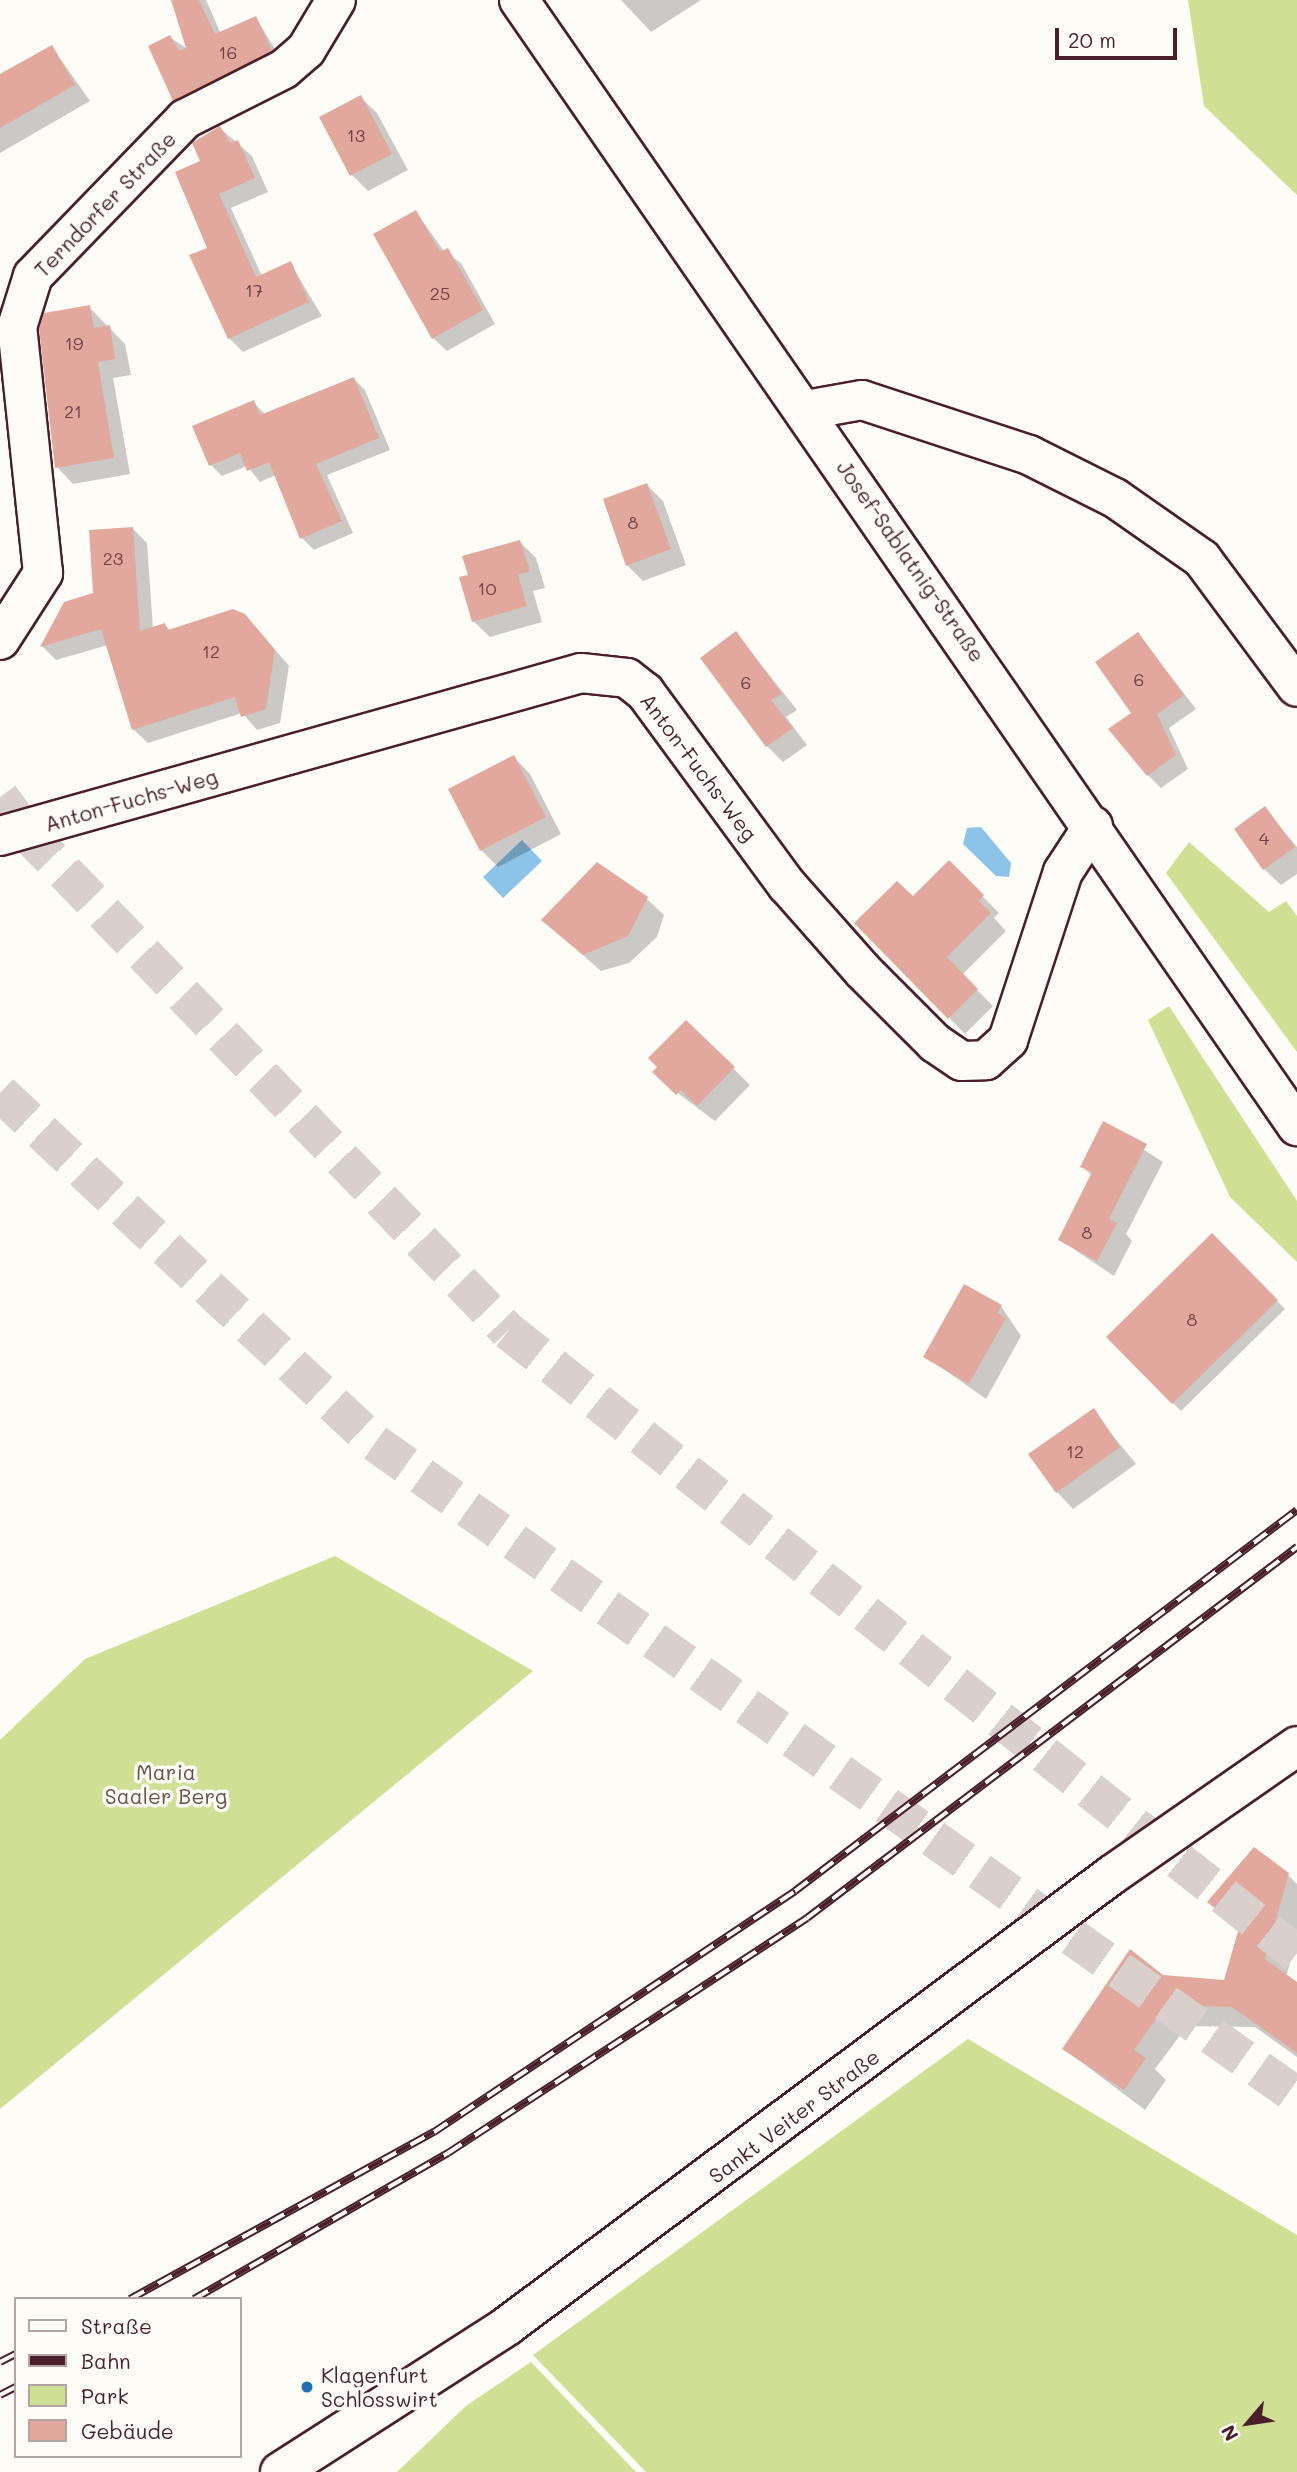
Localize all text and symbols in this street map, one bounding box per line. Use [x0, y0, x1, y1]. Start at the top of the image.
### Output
scale bar [1059, 14, 1182, 58]
text: 20 m [1068, 26, 1116, 53]
house number: 16 [219, 41, 237, 63]
house number: 13 [347, 124, 365, 146]
street label: Terndorfer Straße [29, 126, 181, 282]
house number: 17 [245, 279, 263, 301]
house number: 25 [430, 282, 450, 304]
house number: 19 [65, 332, 83, 354]
house number: 21 [64, 400, 82, 422]
street label: Josef-Sablatnig-Straße [832, 455, 990, 667]
house number: 8 [628, 511, 638, 533]
house number: 23 [103, 547, 123, 569]
house number: 10 [477, 577, 497, 599]
house number: 12 [202, 640, 220, 662]
house number: 6 [1134, 668, 1144, 690]
house number: 6 [741, 671, 751, 693]
street label: Anton-Fuchs-Weg [635, 688, 763, 846]
street label: Anton-Fuchs-Weg [42, 763, 220, 837]
house number: 4 [1259, 827, 1269, 849]
house number: 8 [1082, 1221, 1092, 1243]
house number: 8 [1187, 1308, 1197, 1330]
house number: 12 [1066, 1440, 1084, 1462]
park label: Maria Saaler Berg [105, 1759, 227, 1809]
street label: Sankt Veiter Straße [704, 2044, 884, 2188]
legend [14, 2297, 242, 2458]
text: Straße [81, 2312, 152, 2339]
text: Bahn [81, 2347, 131, 2374]
place label: Klagenfurt Schlosswirt [321, 2362, 438, 2412]
marker: Klagenfurt Schlosswirt [299, 2379, 315, 2395]
text: Park [81, 2382, 129, 2409]
north arrow [1213, 2388, 1283, 2458]
text: Gebäude [81, 2417, 174, 2444]
text: N [1215, 2421, 1244, 2446]

